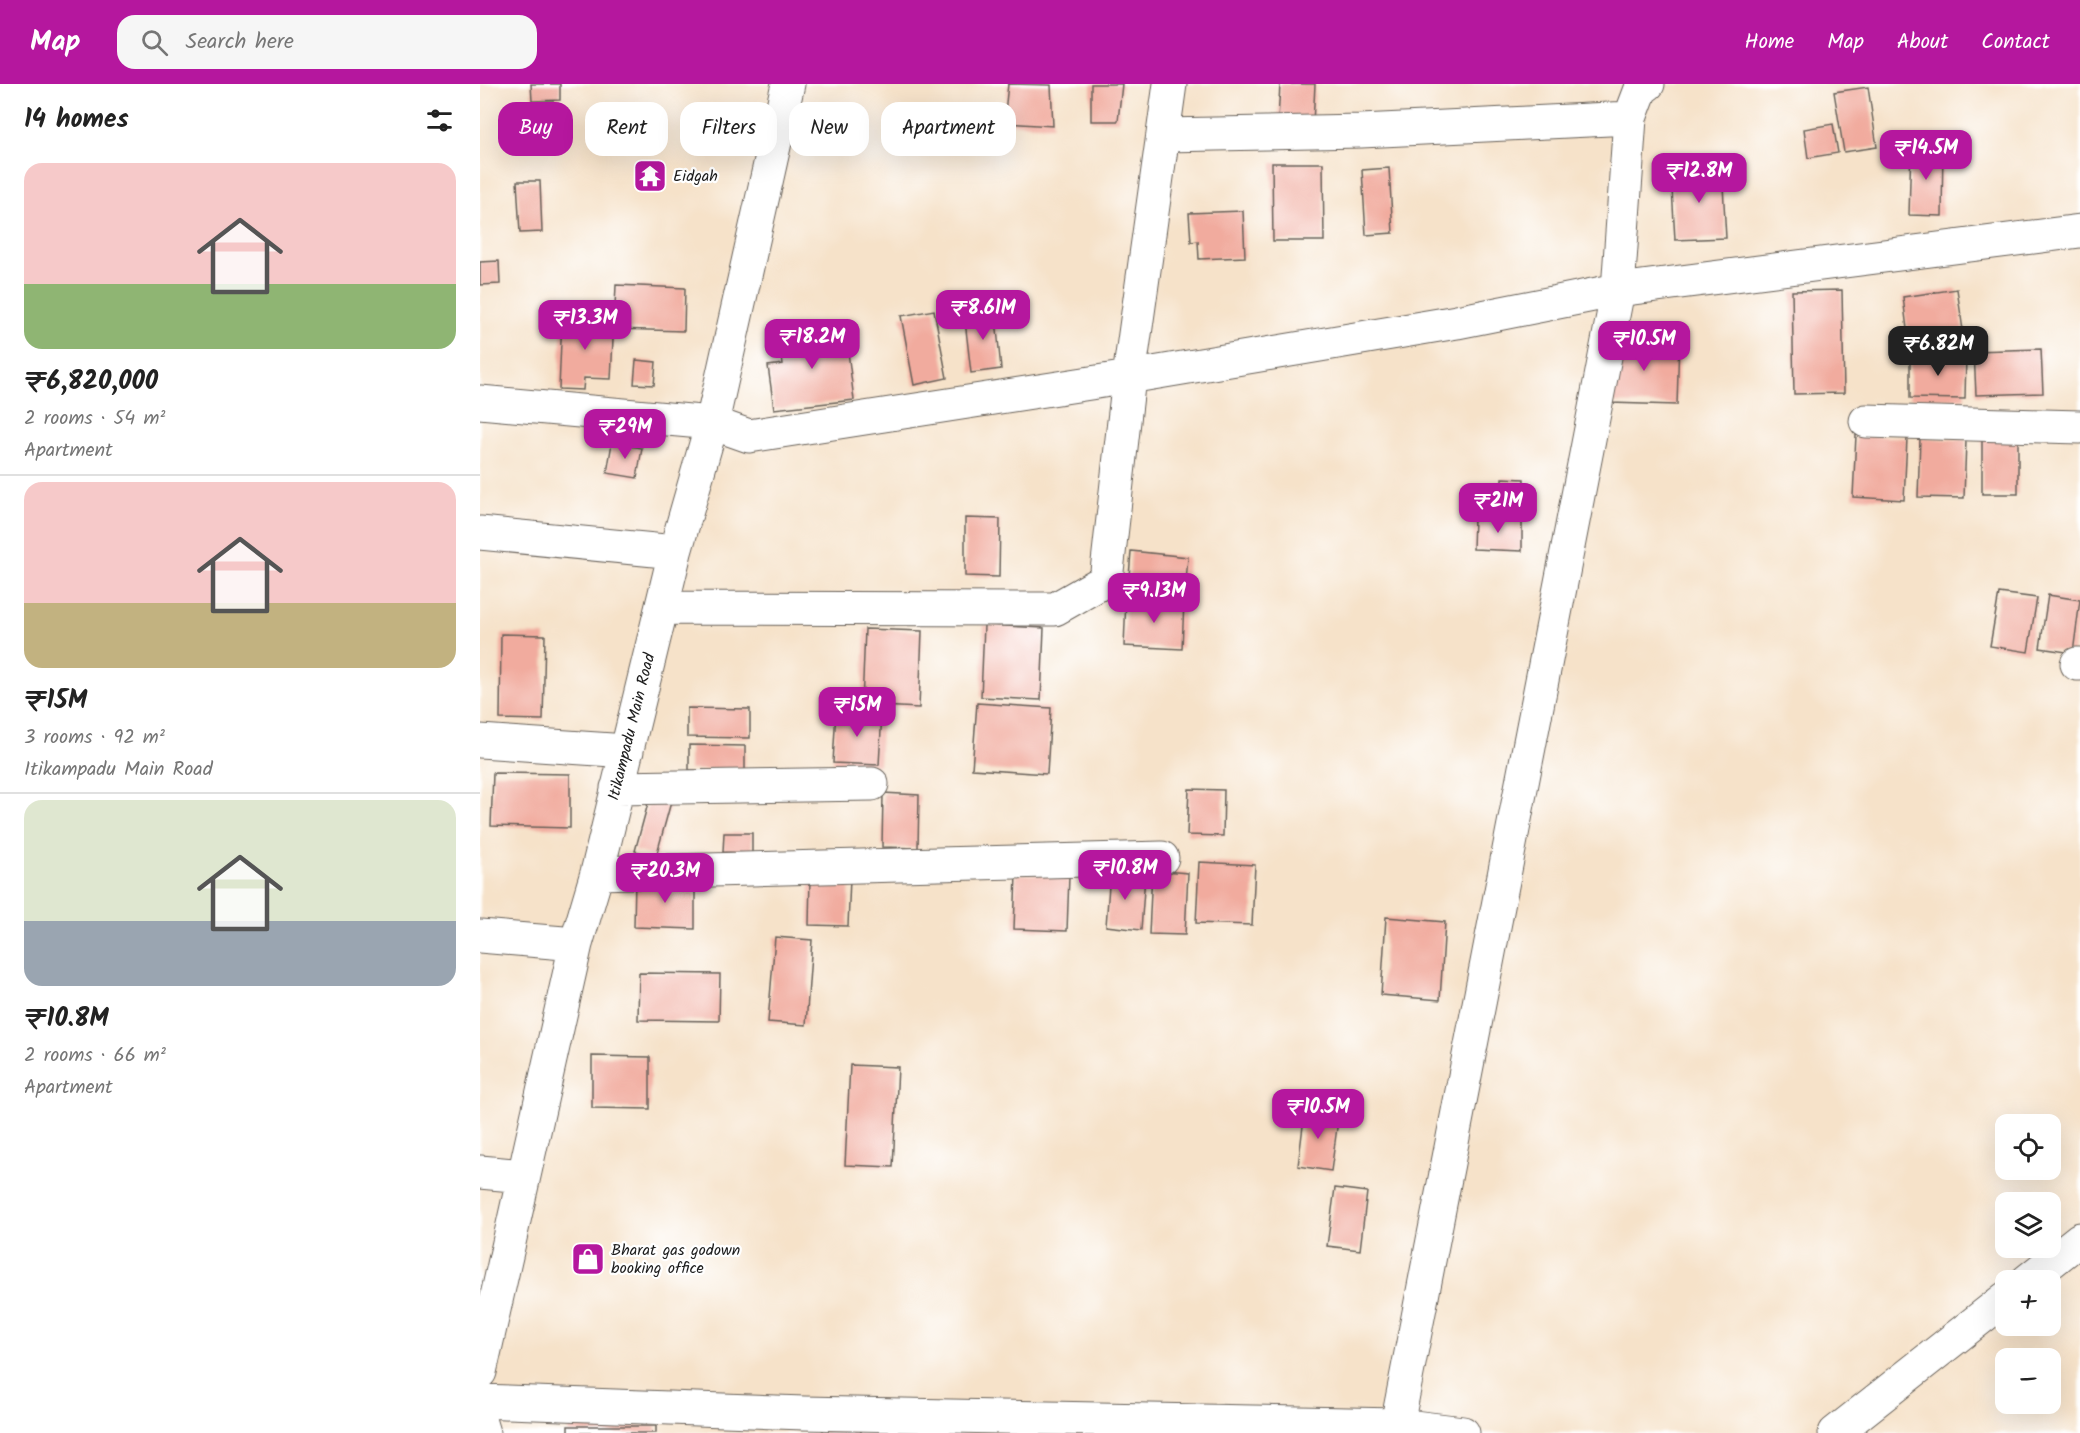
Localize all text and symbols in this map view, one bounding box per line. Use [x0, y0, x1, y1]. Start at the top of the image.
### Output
search box [117, 15, 537, 69]
text: Map [30, 20, 81, 65]
text: Search here [186, 25, 294, 60]
icon: search [138, 26, 171, 59]
text: Home [1745, 26, 1794, 59]
text: Map [1827, 26, 1864, 59]
text: About [1897, 26, 1948, 59]
text: Contact [1981, 26, 2050, 59]
text: 14 homes [24, 99, 129, 141]
chip: Buy [498, 102, 573, 156]
chip: Rent [585, 102, 668, 156]
chip: Filters [680, 102, 777, 156]
chip: New [789, 102, 869, 156]
chip: Apartment [881, 102, 1016, 156]
icon: filters [423, 104, 456, 137]
pin: ₹14.5M [1877, 130, 1975, 181]
text: ₹14.5M [1894, 133, 1958, 165]
pin: ₹12.8M [1650, 153, 1748, 204]
text: ₹12.8M [1666, 156, 1732, 188]
temple icon: Eidgah [632, 158, 668, 194]
place label: Eidgah [673, 164, 718, 189]
icon: home [186, 202, 294, 310]
pin: ₹8.61M [934, 290, 1032, 341]
text: ₹8.61M [950, 293, 1016, 325]
pin: ₹13.3M [536, 300, 634, 351]
text: ₹13.3M [552, 303, 618, 335]
pin: ₹18.2M [763, 319, 861, 370]
pin: ₹10.5M [1595, 321, 1693, 372]
text: ₹18.2M [779, 322, 845, 354]
text: ₹10.5M [1612, 324, 1676, 356]
pin: ₹6.82M [1889, 326, 1987, 377]
text: ₹6.82M [1902, 329, 1974, 361]
text: ₹6,820,000 [24, 361, 158, 403]
text: 2 rooms · 54 m² [24, 403, 165, 435]
pin: ₹29M [589, 409, 661, 460]
text: ₹29M [598, 412, 652, 444]
text: Apartment [24, 435, 113, 467]
pin: ₹21M [1462, 483, 1534, 534]
text: ₹21M [1473, 486, 1523, 518]
icon: home [186, 521, 294, 629]
pin: ₹9.13M [1105, 573, 1203, 624]
text: ₹9.13M [1122, 576, 1186, 608]
street label: Itikampadu Main Road [602, 650, 663, 803]
text: ₹15M [24, 680, 87, 722]
pin: ₹15M [821, 687, 893, 738]
text: ₹15M [833, 690, 881, 722]
text: 3 rooms · 92 m² [24, 722, 165, 754]
text: Itikampadu Main Road [24, 754, 213, 786]
icon: home [186, 839, 294, 947]
pin: ₹10.8M [1076, 850, 1174, 901]
pin: ₹20.3M [616, 853, 714, 904]
text: ₹10.8M [1092, 853, 1158, 885]
text: ₹20.3M [630, 856, 700, 888]
text: ₹10.8M [24, 998, 109, 1040]
text: 2 rooms · 66 m² [24, 1040, 166, 1072]
text: Apartment [24, 1072, 113, 1104]
pin: ₹10.5M [1269, 1089, 1367, 1140]
text: ₹10.5M [1286, 1092, 1350, 1124]
map controls [1995, 1114, 2061, 1414]
button: locate [1995, 1114, 2061, 1180]
button: layers [1995, 1192, 2061, 1258]
place label: Bharat gas godown booking office [611, 1238, 740, 1281]
shop icon: Bharat gas godown booking office [570, 1241, 606, 1277]
button: + [1995, 1270, 2061, 1336]
button: − [1995, 1348, 2061, 1414]

